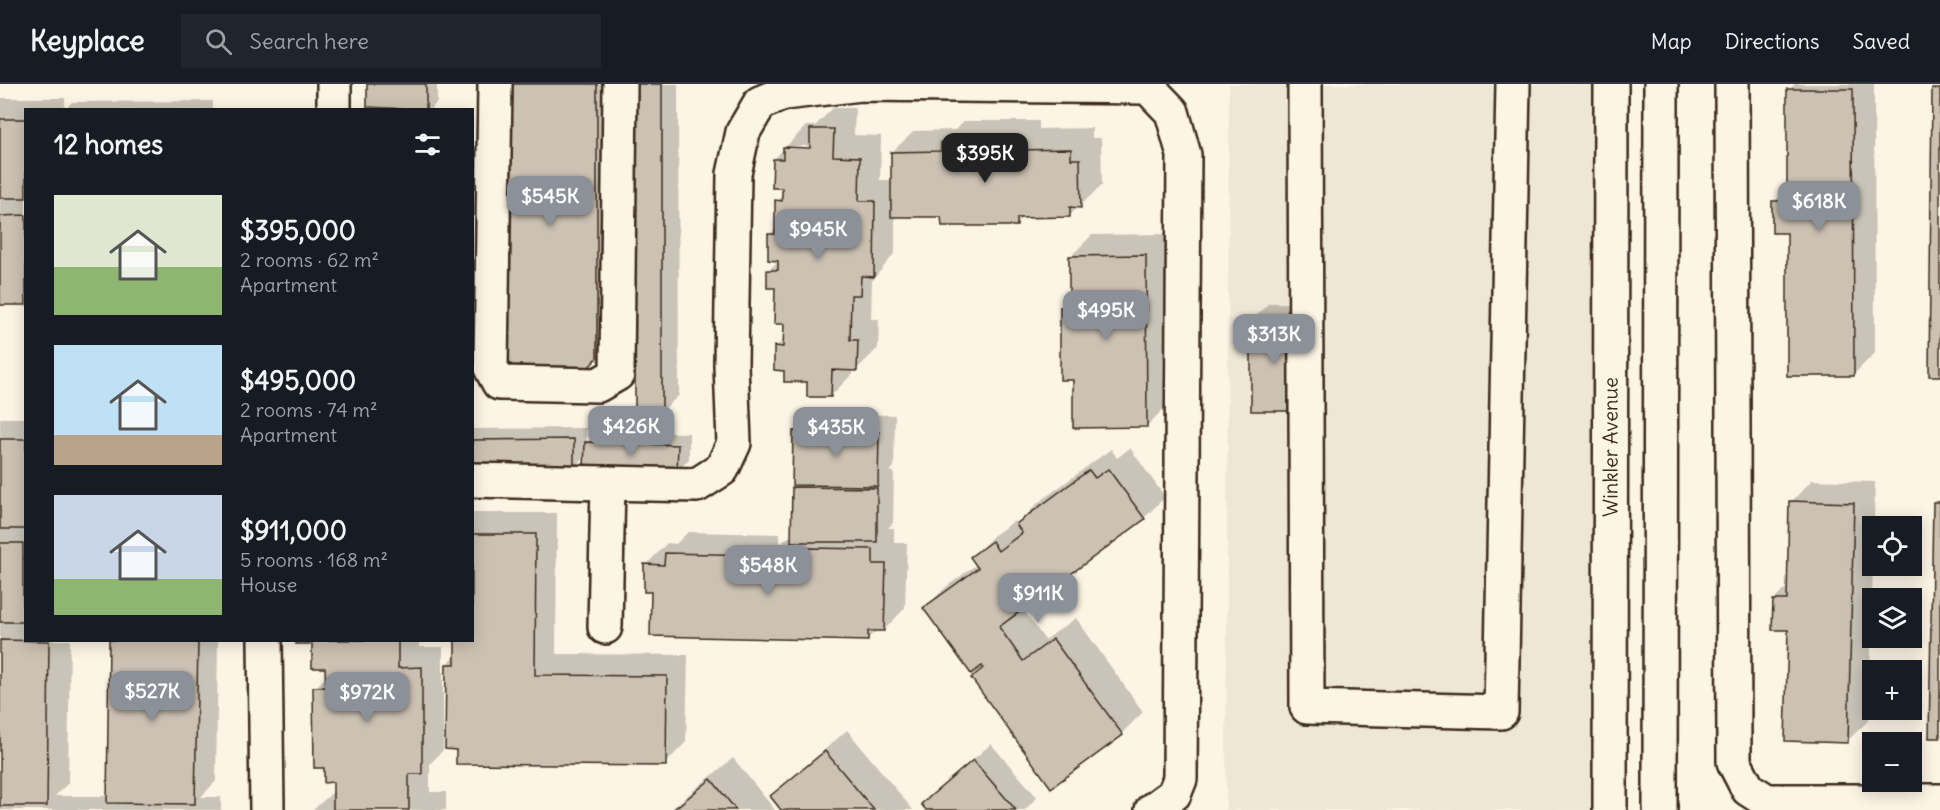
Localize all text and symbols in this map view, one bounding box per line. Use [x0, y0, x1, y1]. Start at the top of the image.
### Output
search box [181, 14, 601, 68]
text: Keyplace [30, 23, 145, 59]
icon: search [202, 25, 235, 58]
text: Search here [250, 27, 369, 55]
text: Map [1651, 28, 1692, 55]
text: Directions [1725, 28, 1819, 55]
text: Saved [1852, 28, 1910, 55]
text: 12 homes [54, 128, 163, 161]
icon: filters [411, 128, 444, 161]
pin: $395K [943, 133, 1027, 184]
text: $395K [956, 140, 1014, 165]
pin: $545K [508, 176, 592, 227]
pin: $618K [1777, 181, 1861, 232]
text: $545K [521, 183, 579, 208]
text: $618K [1792, 188, 1846, 213]
pin: $945K [776, 209, 860, 260]
text: $395,000 [240, 214, 356, 247]
text: $945K [789, 216, 847, 241]
icon: home [102, 219, 174, 291]
text: 2 rooms · 62 m² [240, 247, 379, 272]
text: Apartment [240, 272, 337, 297]
pin: $495K [1064, 290, 1148, 341]
text: $495K [1077, 297, 1135, 322]
pin: $313K [1232, 314, 1316, 365]
text: $313K [1247, 321, 1301, 346]
text: $495,000 [240, 364, 356, 397]
icon: home [102, 369, 174, 441]
street label: Winkler Avenue [1597, 377, 1623, 517]
text: 2 rooms · 74 m² [240, 397, 377, 422]
pin: $426K [589, 406, 673, 457]
pin: $435K [794, 407, 878, 458]
text: $426K [602, 413, 660, 438]
text: $435K [807, 414, 865, 439]
text: Apartment [240, 422, 337, 447]
text: $911,000 [240, 514, 347, 547]
map controls [1862, 516, 1922, 792]
button: locate [1862, 516, 1922, 576]
icon: home [102, 519, 174, 591]
pin: $548K [726, 545, 810, 596]
text: 5 rooms · 168 m² [240, 547, 388, 572]
text: $548K [739, 552, 797, 577]
text: House [240, 572, 297, 597]
pin: $911K [996, 573, 1080, 624]
text: $911K [1013, 580, 1063, 605]
button: layers [1862, 588, 1922, 648]
button: + [1862, 660, 1922, 720]
pin: $527K [110, 671, 194, 722]
pin: $972K [325, 672, 409, 723]
text: $527K [124, 678, 180, 703]
text: $972K [339, 679, 395, 704]
button: − [1862, 732, 1922, 792]

